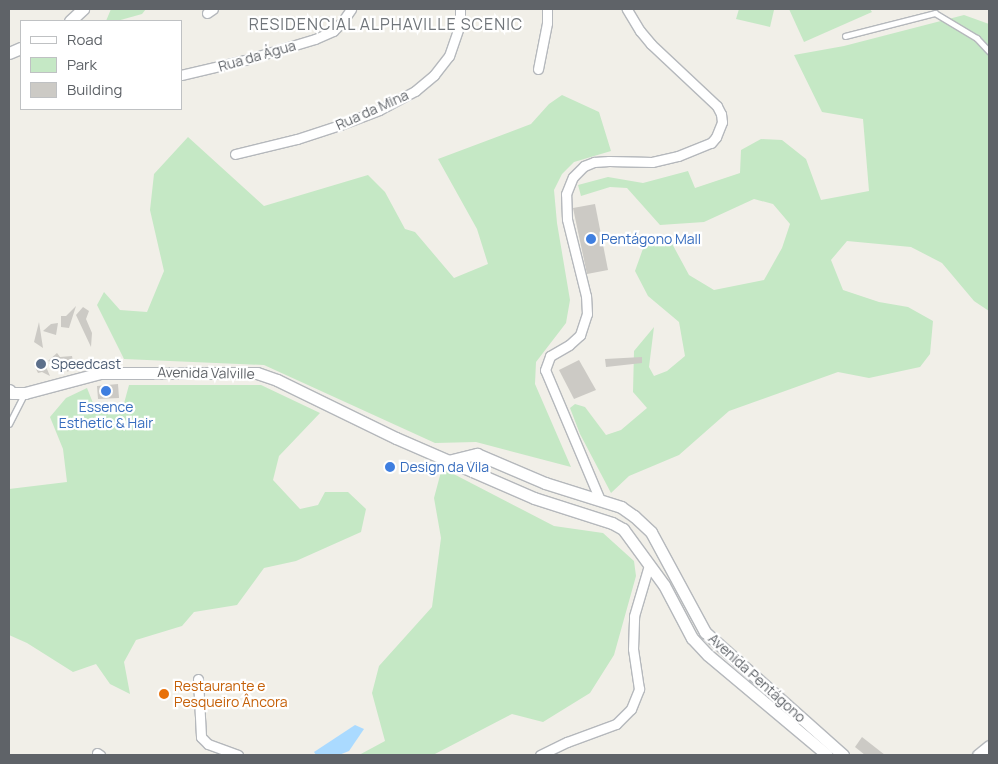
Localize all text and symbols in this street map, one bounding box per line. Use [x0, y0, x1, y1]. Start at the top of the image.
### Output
district label: RESIDENCIAL ALPHAVILLE SCENIC [245, 14, 527, 34]
legend [20, 20, 182, 110]
text: Road [67, 29, 103, 50]
street label: Rua da Água [216, 37, 298, 75]
text: Park [67, 54, 97, 75]
text: Building [67, 79, 122, 100]
street label: Rua da Mina [333, 87, 411, 133]
place label: Pentágono Mall [601, 231, 701, 247]
marker: Pentágono Mall [585, 233, 597, 245]
place label: Speedcast [51, 356, 121, 372]
marker: Speedcast [35, 358, 47, 370]
street label: Avenida Valville [157, 364, 255, 382]
marker: Essence Esthetic & Hair [100, 385, 112, 397]
place label: Essence Esthetic & Hair [59, 399, 153, 432]
place label: Design da Vila [400, 459, 489, 475]
marker: Design da Vila [384, 461, 396, 473]
street label: Avenida Pentágono [705, 630, 809, 726]
place label: Restaurante e Pesqueiro Âncora [174, 678, 287, 710]
marker: Restaurante e Pesqueiro Âncora [158, 688, 170, 700]

